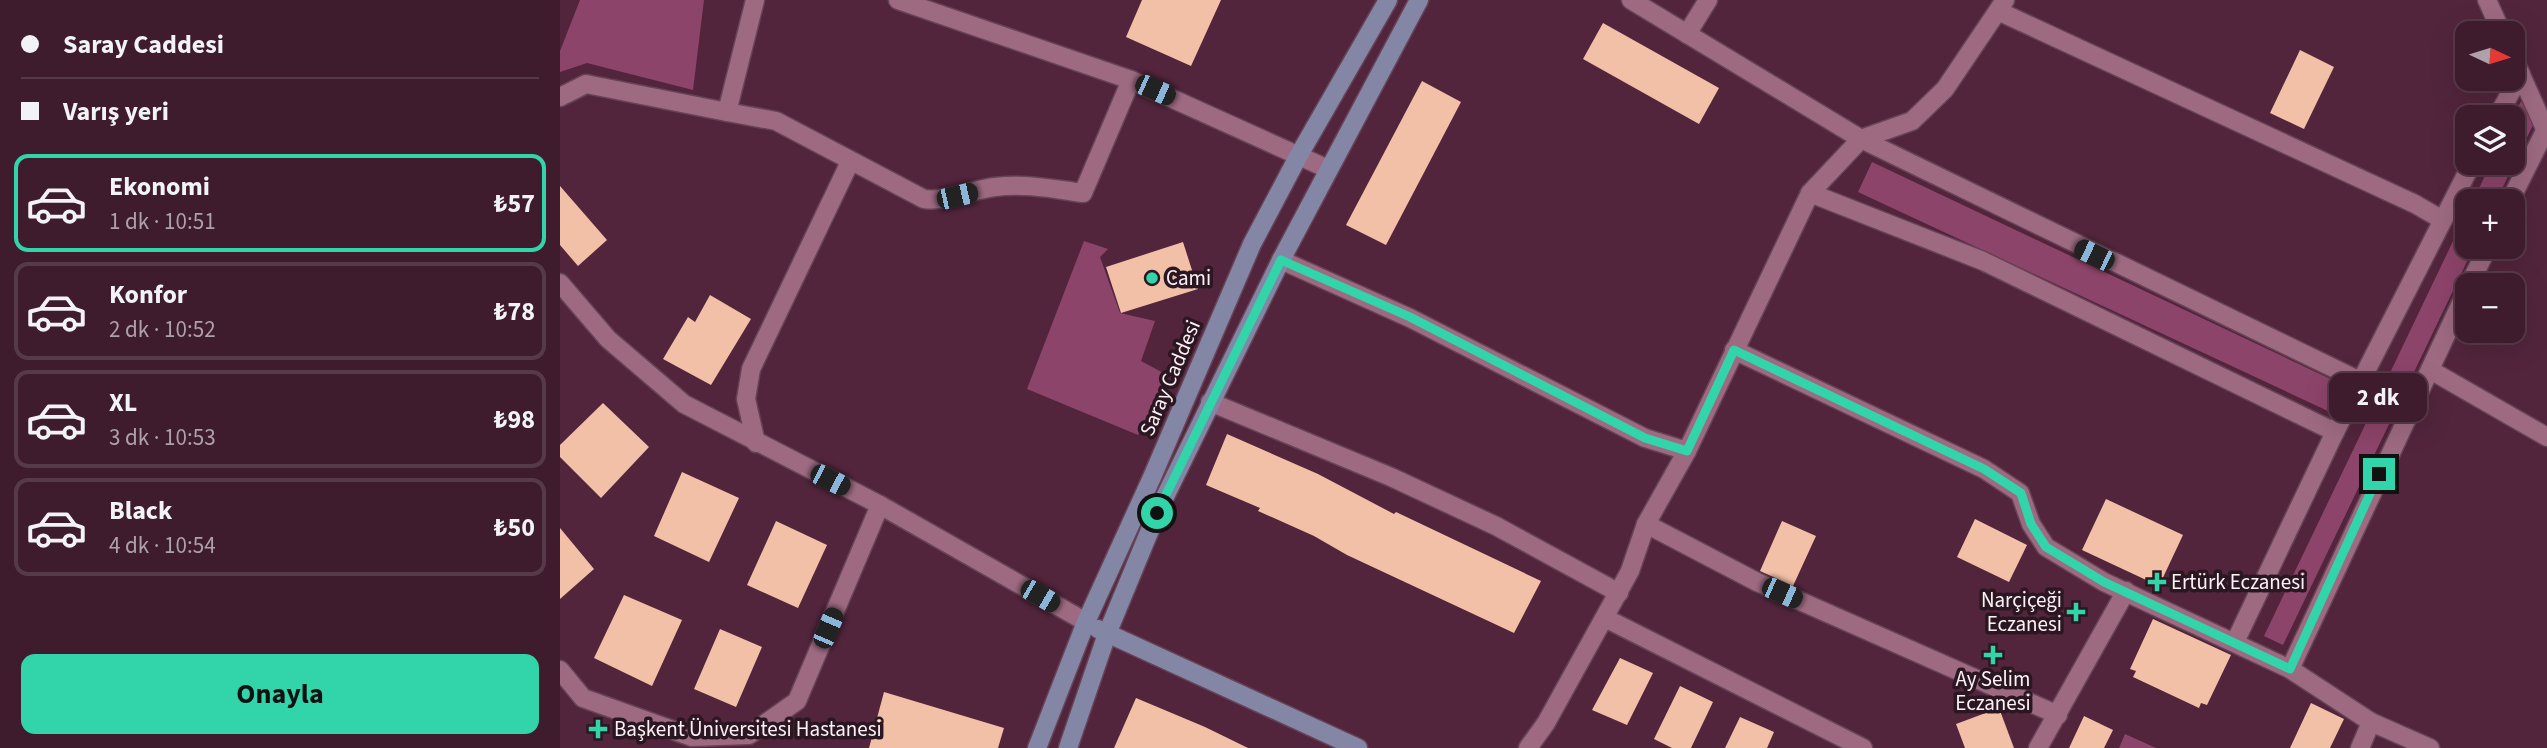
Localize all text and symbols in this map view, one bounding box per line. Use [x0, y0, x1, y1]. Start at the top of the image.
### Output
north arrow [2455, 21, 2525, 91]
map controls [2455, 21, 2525, 343]
text: Saray Caddesi [63, 26, 224, 63]
car [1132, 72, 1179, 108]
text: Varış yeri [63, 93, 169, 130]
button: layers [2455, 105, 2525, 175]
text: Ekonomi [109, 168, 210, 205]
icon: car [25, 172, 88, 235]
car [935, 181, 980, 211]
text: ₺57 [494, 185, 535, 222]
button: + [2455, 189, 2525, 259]
text: 1 dk · 10:51 [109, 205, 216, 238]
car [2071, 236, 2118, 274]
place label: Cami [1166, 263, 1211, 293]
marker: Cami [1144, 270, 1160, 286]
button: − [2455, 273, 2525, 343]
text: Konfor [109, 276, 187, 313]
icon: car [25, 280, 88, 343]
text: ₺78 [494, 293, 535, 330]
text: 2 dk · 10:52 [109, 313, 216, 346]
street label: Saray Caddesi [1132, 315, 1208, 441]
callout: 2 dk [2330, 372, 2428, 421]
text: 2 dk [2357, 381, 2399, 414]
text: XL [109, 384, 137, 421]
icon: car [25, 388, 88, 451]
text: ₺98 [494, 401, 535, 438]
text: 3 dk · 10:53 [109, 421, 216, 454]
route end [2363, 458, 2395, 490]
car [807, 461, 854, 499]
text: Black [109, 492, 172, 529]
icon: car [25, 496, 88, 559]
route start [1141, 497, 1173, 529]
text: ₺50 [494, 509, 535, 546]
text: 4 dk · 10:54 [109, 529, 216, 562]
place label: Ertürk Eczanesi [2171, 567, 2305, 597]
marker: Ertürk Eczanesi [2149, 574, 2165, 590]
car [1759, 575, 1806, 611]
car [1017, 576, 1064, 616]
place label: Narçiçeği Eczanesi [1981, 585, 2062, 639]
marker: Narçiçeği Eczanesi [2068, 604, 2084, 620]
car [811, 605, 846, 651]
marker: Ay Selim Eczanesi [1985, 647, 2001, 663]
button: Onayla [21, 654, 539, 734]
place label: Ay Selim Eczanesi [1955, 664, 2031, 718]
place label: Başkent Üniversitesi Hastanesi [614, 714, 882, 744]
marker: Başkent Üniversitesi Hastanesi [588, 719, 608, 739]

